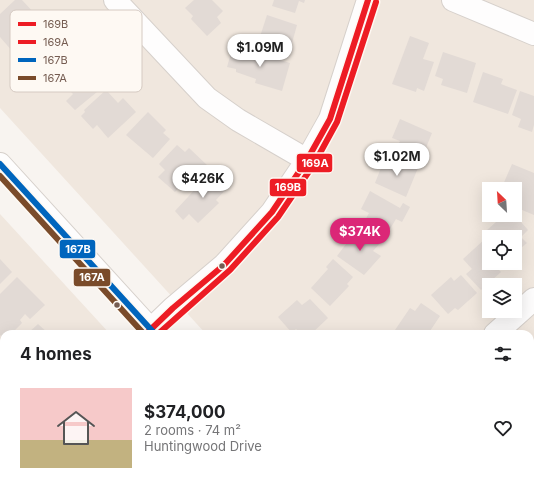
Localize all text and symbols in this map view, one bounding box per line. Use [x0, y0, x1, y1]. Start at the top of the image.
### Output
legend [10, 10, 142, 92]
text: 169B [43, 17, 68, 31]
pin: $1.09M [227, 34, 293, 68]
text: 169A [43, 35, 69, 49]
text: $1.09M [236, 39, 284, 55]
text: 167B [43, 53, 68, 67]
text: 167A [43, 71, 67, 85]
pin: $1.02M [364, 143, 430, 177]
text: $1.02M [373, 148, 421, 164]
line badge: 169A [296, 153, 333, 173]
text: 169A [301, 156, 329, 170]
pin: $426K [175, 165, 231, 199]
text: $426K [181, 170, 225, 186]
line badge: 169B [269, 178, 307, 197]
text: 169B [275, 180, 301, 194]
north arrow [482, 182, 522, 222]
map controls [482, 182, 522, 318]
pin: $374K [332, 218, 388, 252]
text: $374K [339, 223, 381, 239]
button: locate [482, 230, 522, 270]
line badge: 167B [59, 239, 96, 259]
text: 167B [65, 242, 91, 256]
unlabelled marker [217, 261, 227, 271]
line badge: 167A [73, 268, 111, 287]
text: 167A [79, 270, 105, 284]
button: layers [482, 278, 522, 318]
unlabelled marker [112, 300, 122, 310]
icon: filters [492, 343, 514, 365]
text: 4 homes [20, 344, 92, 364]
text: $374,000 [144, 402, 226, 422]
icon: home [52, 404, 100, 452]
icon: heart [492, 417, 514, 439]
text: 2 rooms · 74 m² [144, 422, 241, 438]
text: Huntingwood Drive [144, 438, 262, 454]

